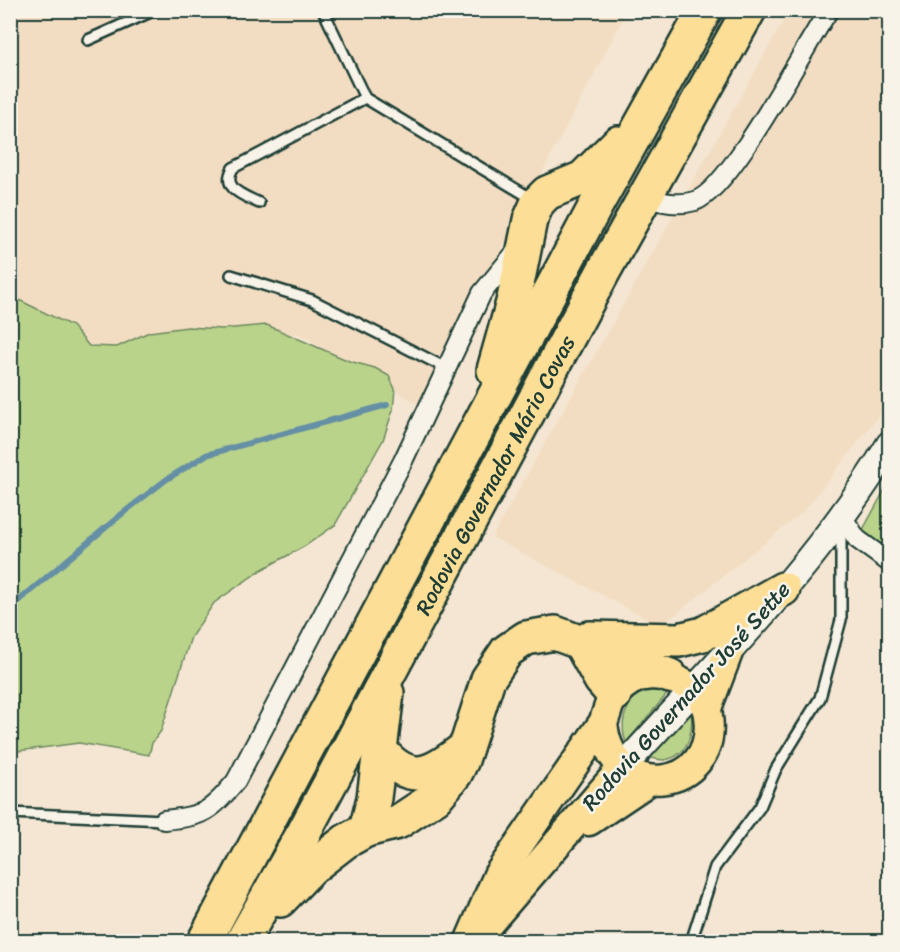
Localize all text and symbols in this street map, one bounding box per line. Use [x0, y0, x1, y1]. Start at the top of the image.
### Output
street label: Rodovia Governador Mário Covas [404, 327, 586, 622]
street label: Rodovia Governador José Sette [572, 572, 800, 820]

